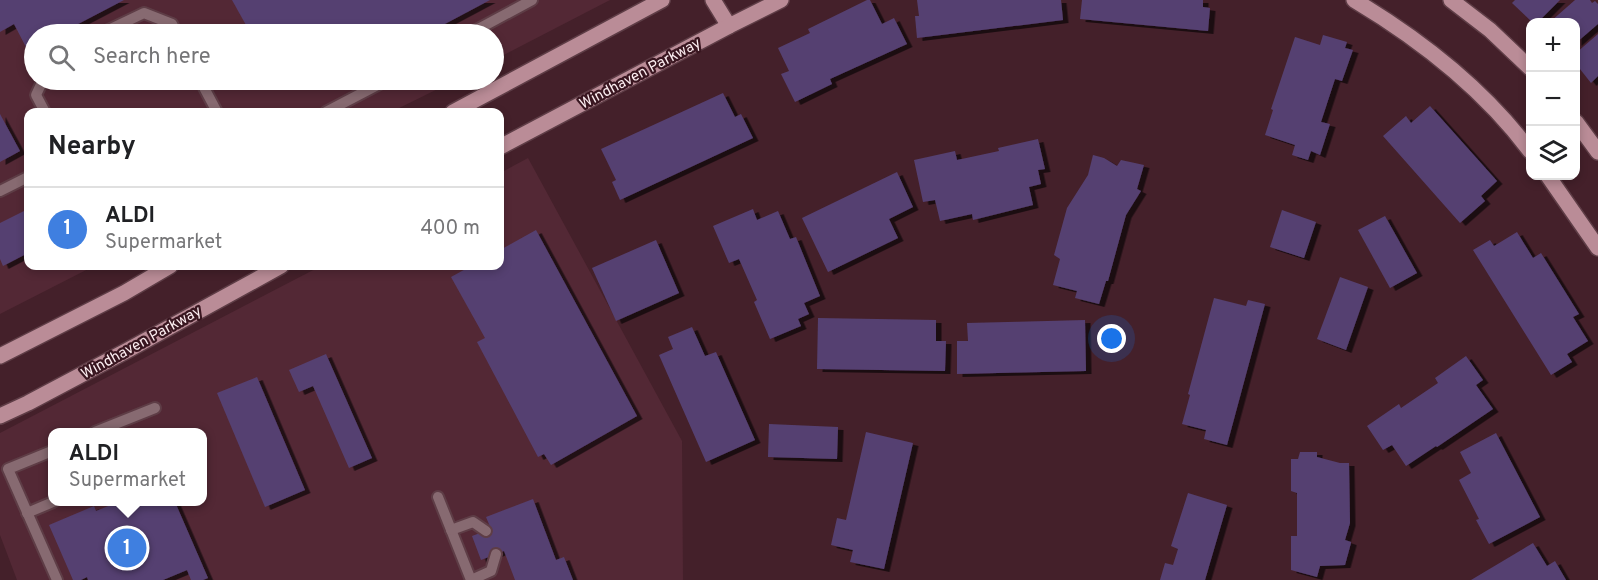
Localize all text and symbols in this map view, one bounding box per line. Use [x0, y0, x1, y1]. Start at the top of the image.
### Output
map controls [1526, 18, 1580, 180]
button: + [1526, 18, 1580, 72]
search box [24, 24, 504, 90]
street label: Windhaven Parkway [577, 34, 705, 114]
icon: search [45, 41, 78, 74]
text: Search here [93, 44, 211, 71]
button: − [1526, 72, 1580, 126]
button: layers [1526, 126, 1580, 180]
text: Nearby [48, 131, 136, 164]
text: ALDI [105, 203, 155, 230]
text: 1 [64, 216, 72, 242]
text: 400 m [420, 216, 480, 242]
text: Supermarket [105, 230, 222, 256]
street label: Windhaven Parkway [78, 302, 205, 384]
your location [1097, 324, 1126, 353]
popup [48, 428, 207, 506]
text: ALDI [69, 441, 119, 468]
text: Supermarket [69, 468, 186, 494]
pin: 1 [108, 526, 146, 570]

